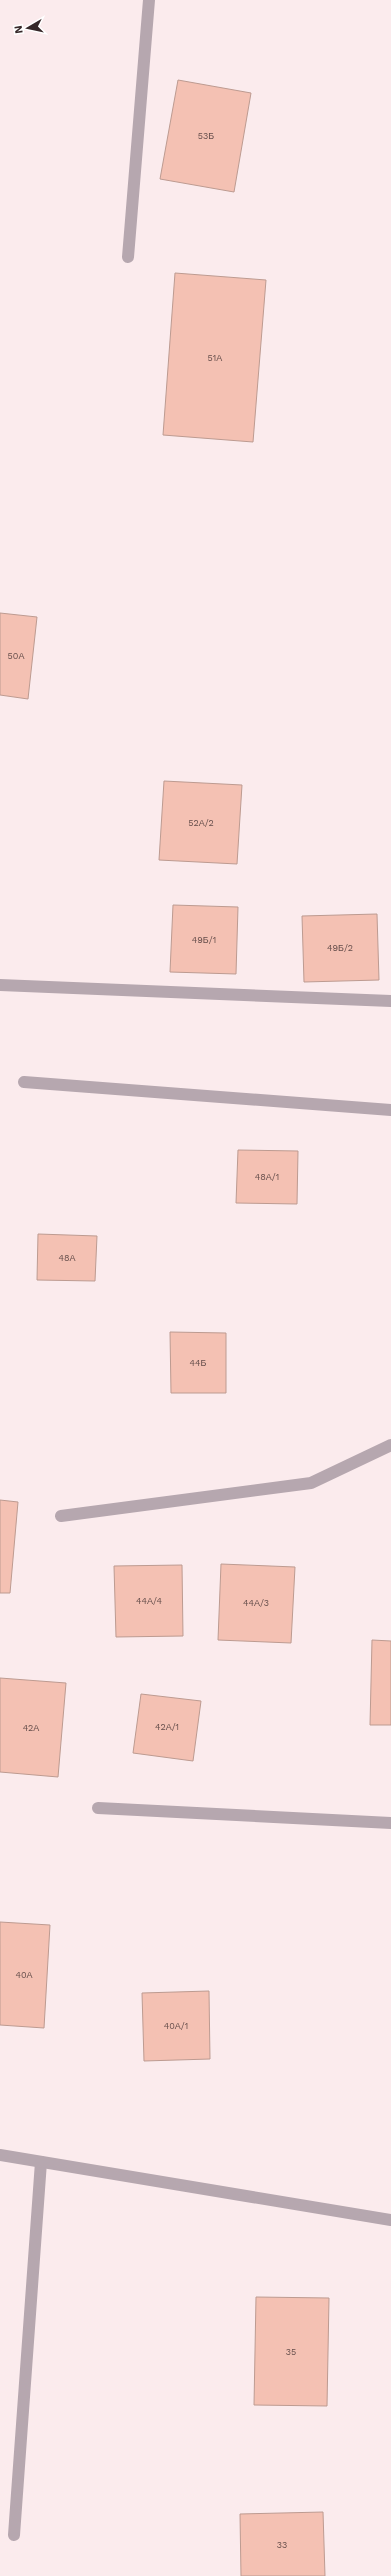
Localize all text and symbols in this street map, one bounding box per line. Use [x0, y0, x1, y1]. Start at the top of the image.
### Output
north arrow [8, 8, 48, 48]
text: N [12, 24, 26, 35]
house number: 53Б [198, 131, 214, 141]
house number: 51А [208, 353, 222, 363]
house number: 50А [8, 651, 24, 661]
house number: 52А/2 [188, 818, 214, 828]
house number: 49Б/1 [192, 935, 216, 945]
house number: 49Б/2 [327, 943, 353, 953]
house number: 48А/1 [255, 1172, 279, 1182]
house number: 48А [58, 1253, 76, 1263]
house number: 44Б [190, 1358, 207, 1368]
house number: 44А/4 [136, 1596, 163, 1606]
house number: 44А/3 [243, 1598, 269, 1608]
house number: 42А/1 [155, 1722, 179, 1732]
house number: 42А [23, 1723, 39, 1733]
house number: 40А [15, 1970, 33, 1980]
house number: 40А/1 [164, 2021, 188, 2031]
house number: 35 [286, 2347, 296, 2357]
house number: 33 [277, 2540, 287, 2550]

